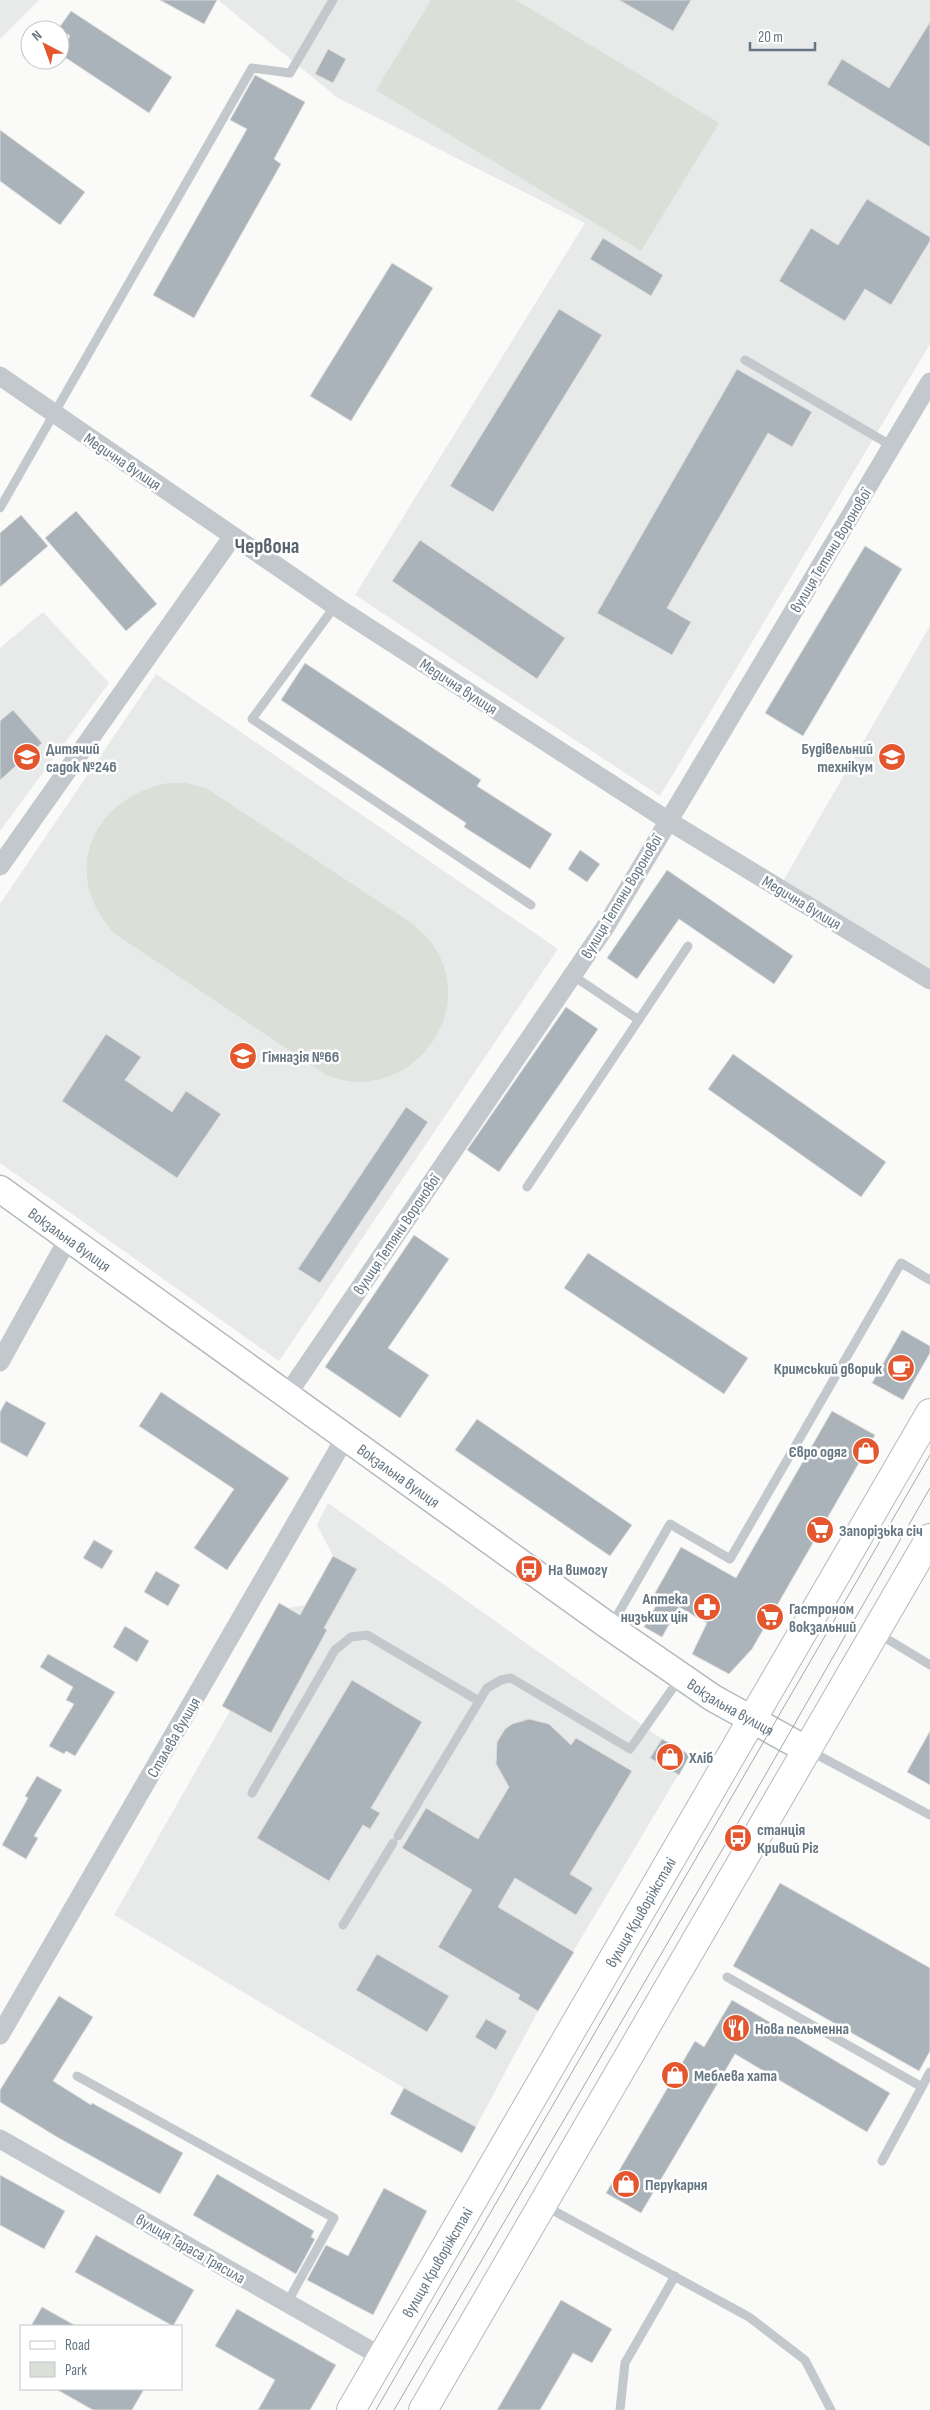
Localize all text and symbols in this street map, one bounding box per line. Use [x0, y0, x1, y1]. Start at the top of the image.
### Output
north arrow [20, 20, 70, 70]
scale bar [750, 20, 815, 52]
text: N [28, 27, 45, 44]
text: 20 m [758, 28, 783, 47]
street label: Медична вулиця [80, 429, 164, 495]
street label: вулиця Тетяни Воронової [787, 484, 876, 616]
district label: Червона [235, 534, 299, 559]
street label: Медична вулиця [416, 655, 501, 719]
place label: Дитячий садок №246 [46, 740, 117, 777]
place label: Будівельний технікум [802, 740, 873, 777]
school or university icon: Дитячий садок №246 [12, 742, 42, 772]
school or university icon: Будівельний технікум [877, 742, 907, 772]
street label: вулиця Тетяни Воронової [578, 830, 667, 962]
street label: Медична вулиця [758, 872, 844, 934]
school or university icon: Гімназія №66 [228, 1041, 258, 1071]
place label: Гімназія №66 [262, 1048, 339, 1067]
street label: вулиця Тетяни Воронової [350, 1170, 445, 1299]
street label: Вокзальна вулиця [24, 1204, 114, 1276]
cafe icon: Кримський дворик [886, 1353, 916, 1383]
place label: Кримський дворик [774, 1360, 882, 1379]
shop icon: Євро одяг [851, 1436, 881, 1466]
street label: Вокзальна вулиця [353, 1441, 443, 1513]
place label: Євро одяг [789, 1443, 847, 1462]
supermarket icon: Запорізька січ [805, 1515, 835, 1545]
place label: Запорізька січ [839, 1522, 923, 1541]
bus stop icon: На вимогу [514, 1554, 544, 1584]
place label: На вимогу [548, 1561, 608, 1580]
place label: Аптека низьких цін [621, 1590, 688, 1627]
pharmacy icon: Аптека низьких цін [692, 1592, 722, 1622]
place label: Гастроном вокзальний [789, 1600, 856, 1637]
supermarket icon: Гастроном вокзальний [755, 1602, 785, 1632]
street label: Вокзальна вулиця [683, 1675, 777, 1741]
street label: Сталева вулиця [144, 1694, 205, 1781]
shop icon: Хліб [655, 1742, 685, 1772]
place label: Хліб [688, 1749, 713, 1768]
place label: станція Кривий Ріг [757, 1821, 819, 1858]
bus stop icon: станція Кривий Ріг [723, 1823, 753, 1853]
street label: вулиця Криворіжсталі [602, 1854, 681, 1971]
restaurant icon: Нова пельменна [721, 2013, 751, 2043]
place label: Нова пельменна [755, 2020, 849, 2039]
shop icon: Меблева хата [660, 2060, 690, 2090]
place label: Меблева хата [694, 2067, 777, 2086]
shop icon: Перукарня [611, 2169, 641, 2199]
place label: Перукарня [645, 2176, 708, 2195]
street label: вулиця Криворіжсталі [399, 2204, 478, 2321]
street label: вулиця Тараса Трясила [132, 2210, 248, 2288]
legend [20, 2325, 182, 2390]
text: Road [65, 2336, 90, 2355]
text: Park [65, 2361, 87, 2380]

